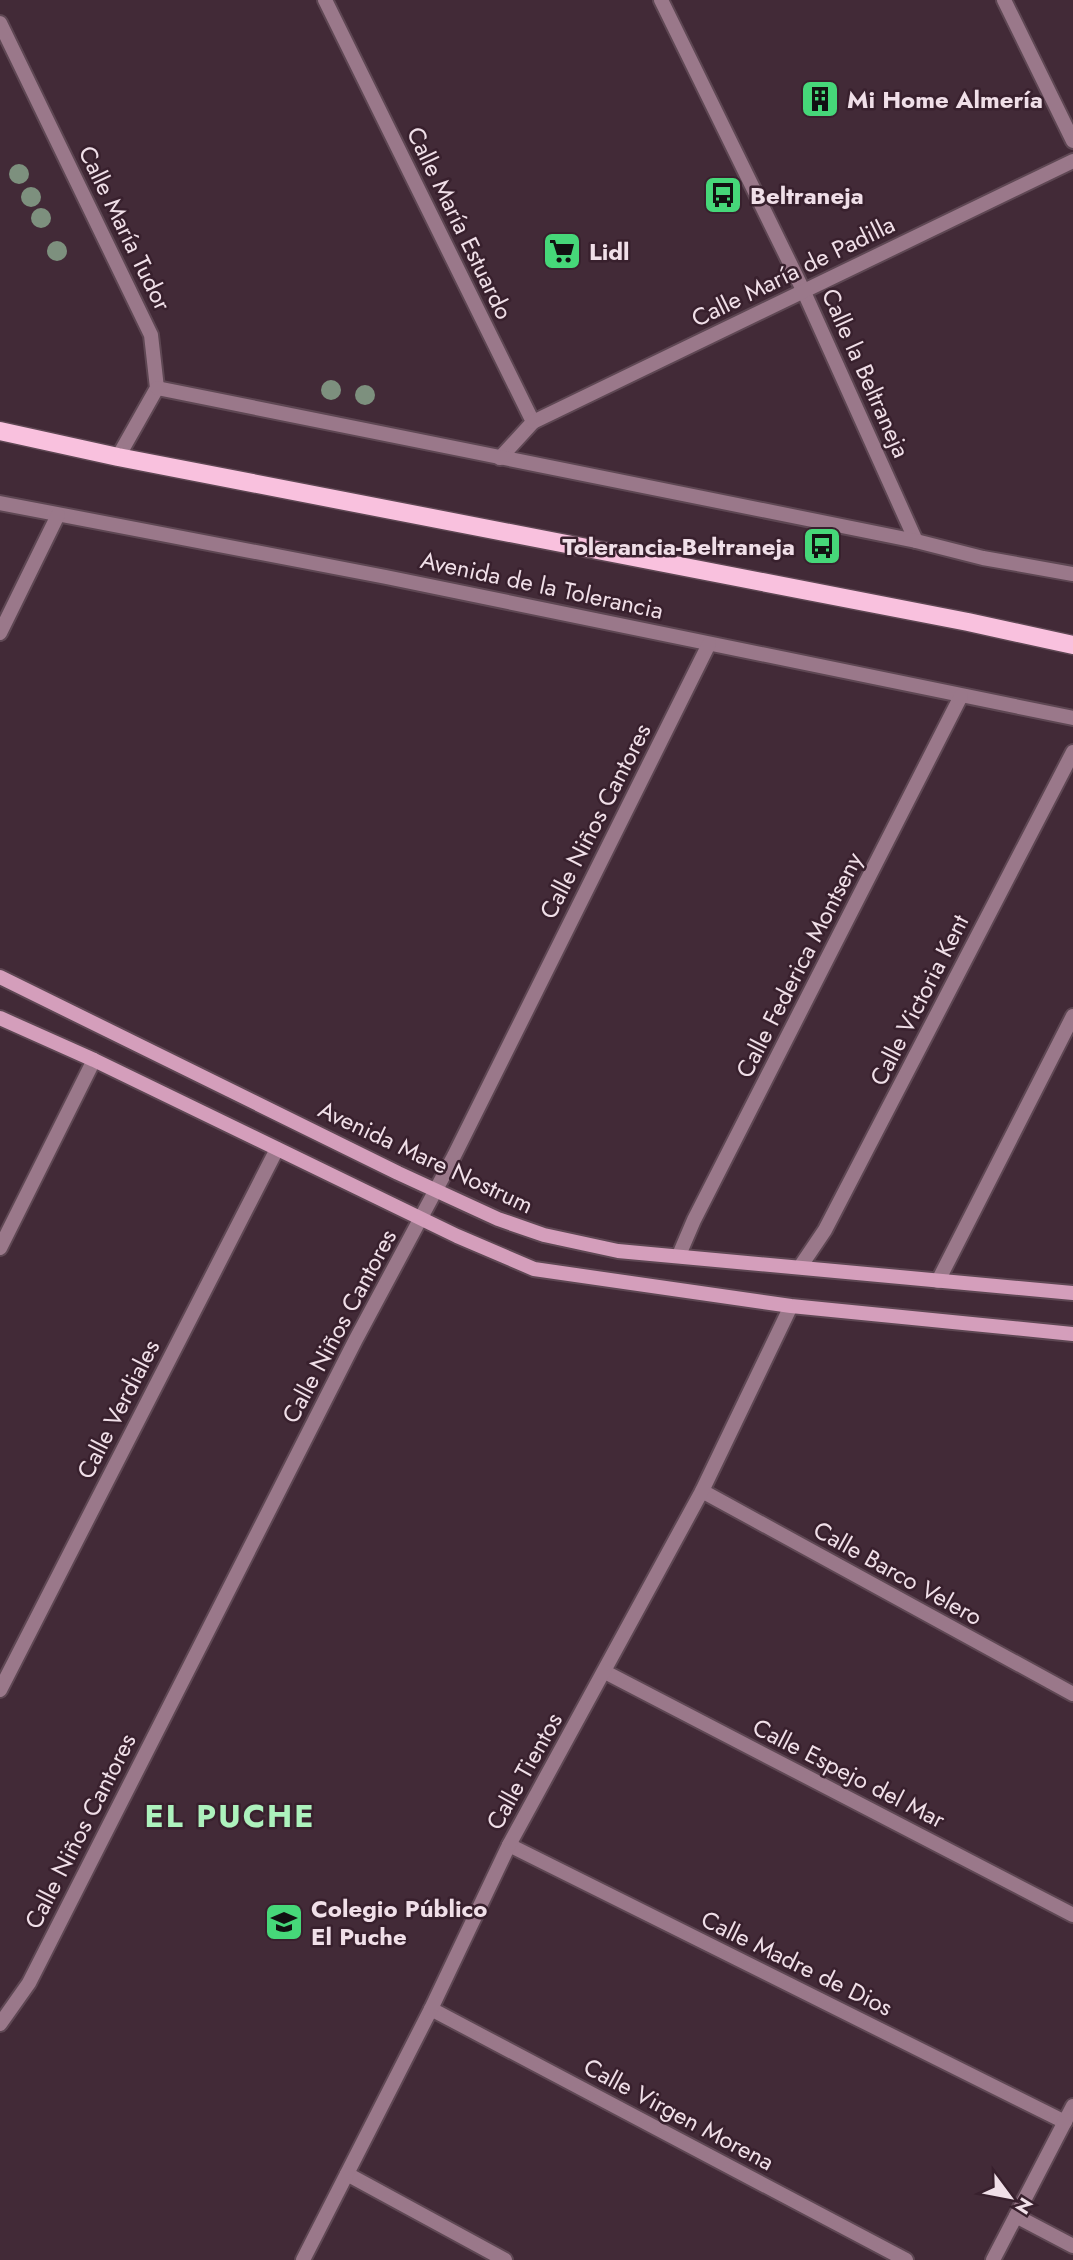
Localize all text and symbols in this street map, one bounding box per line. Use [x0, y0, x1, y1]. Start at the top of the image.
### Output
building icon: Mi Home Almería [799, 78, 841, 120]
place label: Mi Home Almería [847, 82, 1043, 117]
street label: Calle María Estuardo [398, 121, 522, 325]
street label: Calle María Tudor [70, 140, 180, 317]
bus stop icon: Beltraneja [702, 174, 744, 216]
place label: Beltraneja [750, 178, 864, 213]
street label: Calle María de Padilla [685, 206, 901, 336]
supermarket icon: Lidl [541, 230, 583, 272]
place label: Lidl [589, 234, 630, 269]
street label: Calle la Beltraneja [813, 283, 919, 463]
bus stop icon: Tolerancia-Beltraneja [801, 525, 843, 567]
place label: Tolerancia-Beltraneja [563, 529, 795, 564]
street label: Avenida de la Tolerancia [417, 542, 667, 628]
street label: Calle Niños Cantores [531, 717, 659, 925]
street label: Calle Federica Montseny [727, 846, 871, 1084]
street label: Calle Victoria Kent [861, 908, 977, 1092]
street label: Avenida Mare Nostrum [313, 1092, 539, 1222]
street label: Calle Niños Cantores [273, 1223, 405, 1429]
street label: Calle Verdiales [68, 1333, 168, 1485]
street label: Calle Barco Velero [807, 1512, 989, 1634]
street label: Calle Tientos [477, 1706, 571, 1836]
street label: Calle Espejo del Mar [747, 1709, 952, 1837]
street label: Calle Niños Cantores [16, 1727, 144, 1935]
district label: EL PUCHE [144, 1793, 316, 1839]
place label: Colegio Público El Puche [311, 1891, 488, 1954]
school or university icon: Colegio Público El Puche [263, 1901, 305, 1943]
street label: Calle Madre de Dios [695, 1901, 899, 2025]
street label: Calle Virgen Morena [578, 2049, 780, 2179]
north arrow [975, 2162, 1045, 2232]
text: N [1009, 2192, 1039, 2219]

